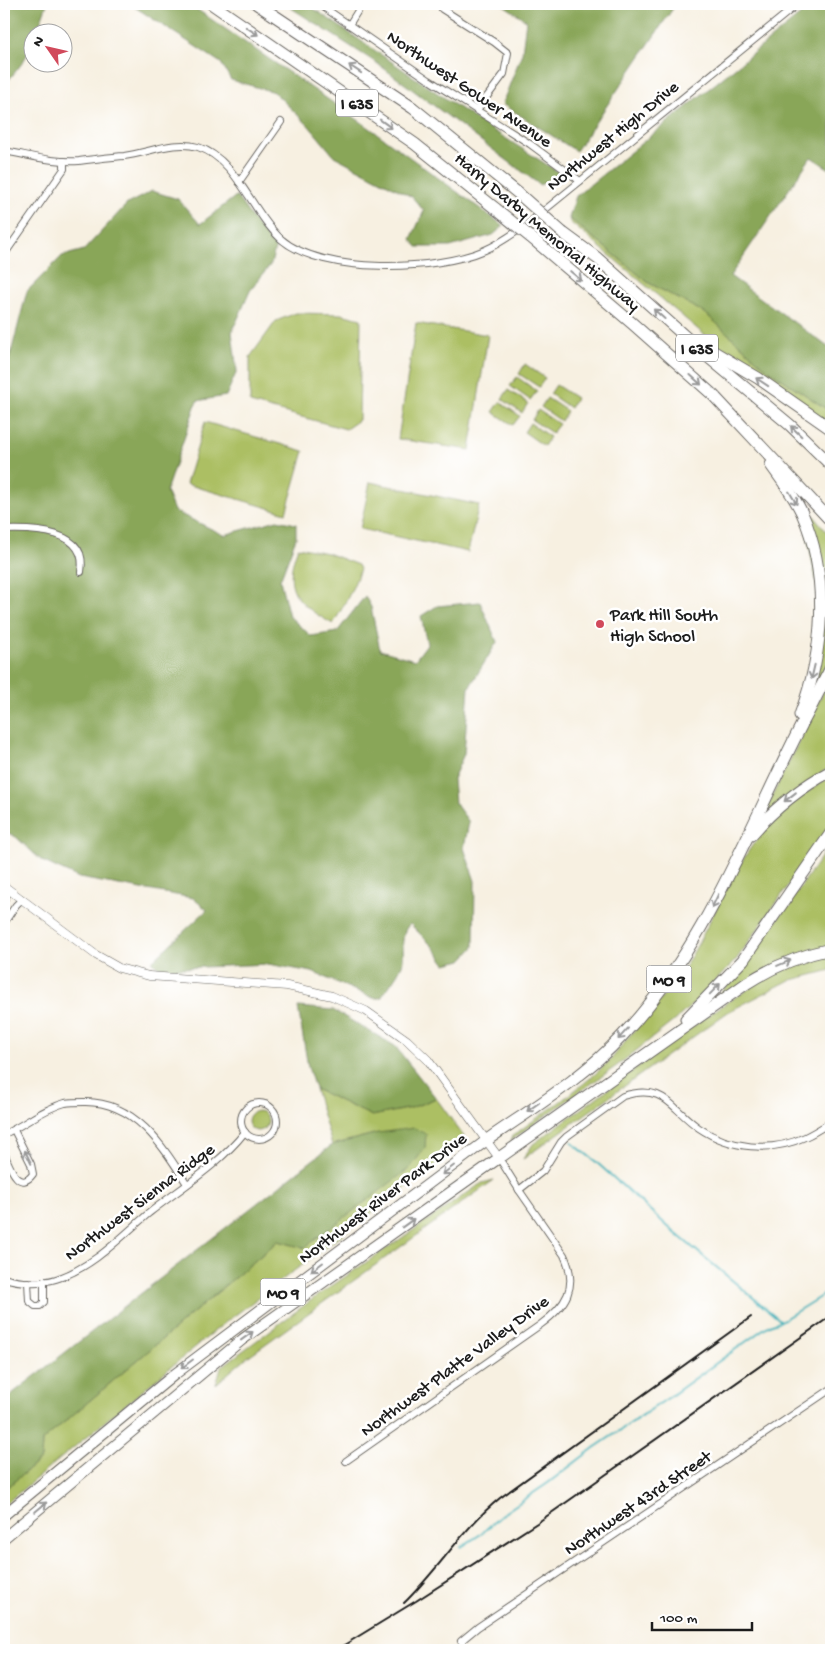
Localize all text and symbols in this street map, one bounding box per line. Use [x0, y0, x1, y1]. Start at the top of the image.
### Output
north arrow [22, 22, 72, 72]
one-way arrow [245, 26, 259, 36]
street label: Northwest Gower Avenue [382, 27, 556, 154]
text: N [30, 34, 49, 51]
one-way arrow [348, 64, 362, 75]
street label: Northwest High Drive [543, 77, 684, 197]
road number: I 635 [336, 90, 378, 116]
one-way arrow [379, 118, 392, 129]
street label: Harry Darby Memorial Highway [449, 149, 644, 317]
one-way arrow [570, 270, 583, 282]
one-way arrow [653, 308, 666, 320]
road number: I 635 [676, 334, 718, 362]
one-way arrow [689, 374, 702, 385]
one-way arrow [756, 377, 770, 387]
one-way arrow [790, 425, 803, 437]
one-way arrow [788, 490, 798, 505]
place label: Park Hill South High School [609, 606, 718, 648]
marker: Park Hill South High School [594, 618, 606, 630]
one-way arrow [808, 664, 817, 680]
one-way arrow [784, 792, 797, 803]
one-way arrow [710, 893, 720, 908]
one-way arrow [776, 958, 791, 968]
road number: MO 9 [646, 966, 692, 992]
one-way arrow [709, 982, 721, 995]
one-way arrow [617, 1027, 629, 1040]
one-way arrow [527, 1102, 541, 1112]
street label: Northwest River Park Drive [295, 1129, 472, 1269]
street label: Northwest Sienna Ridge [61, 1139, 220, 1266]
one-way arrow [22, 1150, 32, 1165]
one-way arrow [441, 1164, 455, 1175]
one-way arrow [401, 1218, 415, 1228]
one-way arrow [310, 1262, 324, 1272]
road number: MO 9 [260, 1278, 306, 1305]
street label: Northwest Platte Valley Drive [357, 1291, 554, 1442]
one-way arrow [240, 1331, 254, 1341]
one-way arrow [181, 1359, 194, 1370]
street label: Northwest 43rd Street [561, 1446, 717, 1561]
one-way arrow [34, 1501, 47, 1512]
scale bar [652, 1599, 752, 1631]
text: 100 m [659, 1610, 698, 1628]

